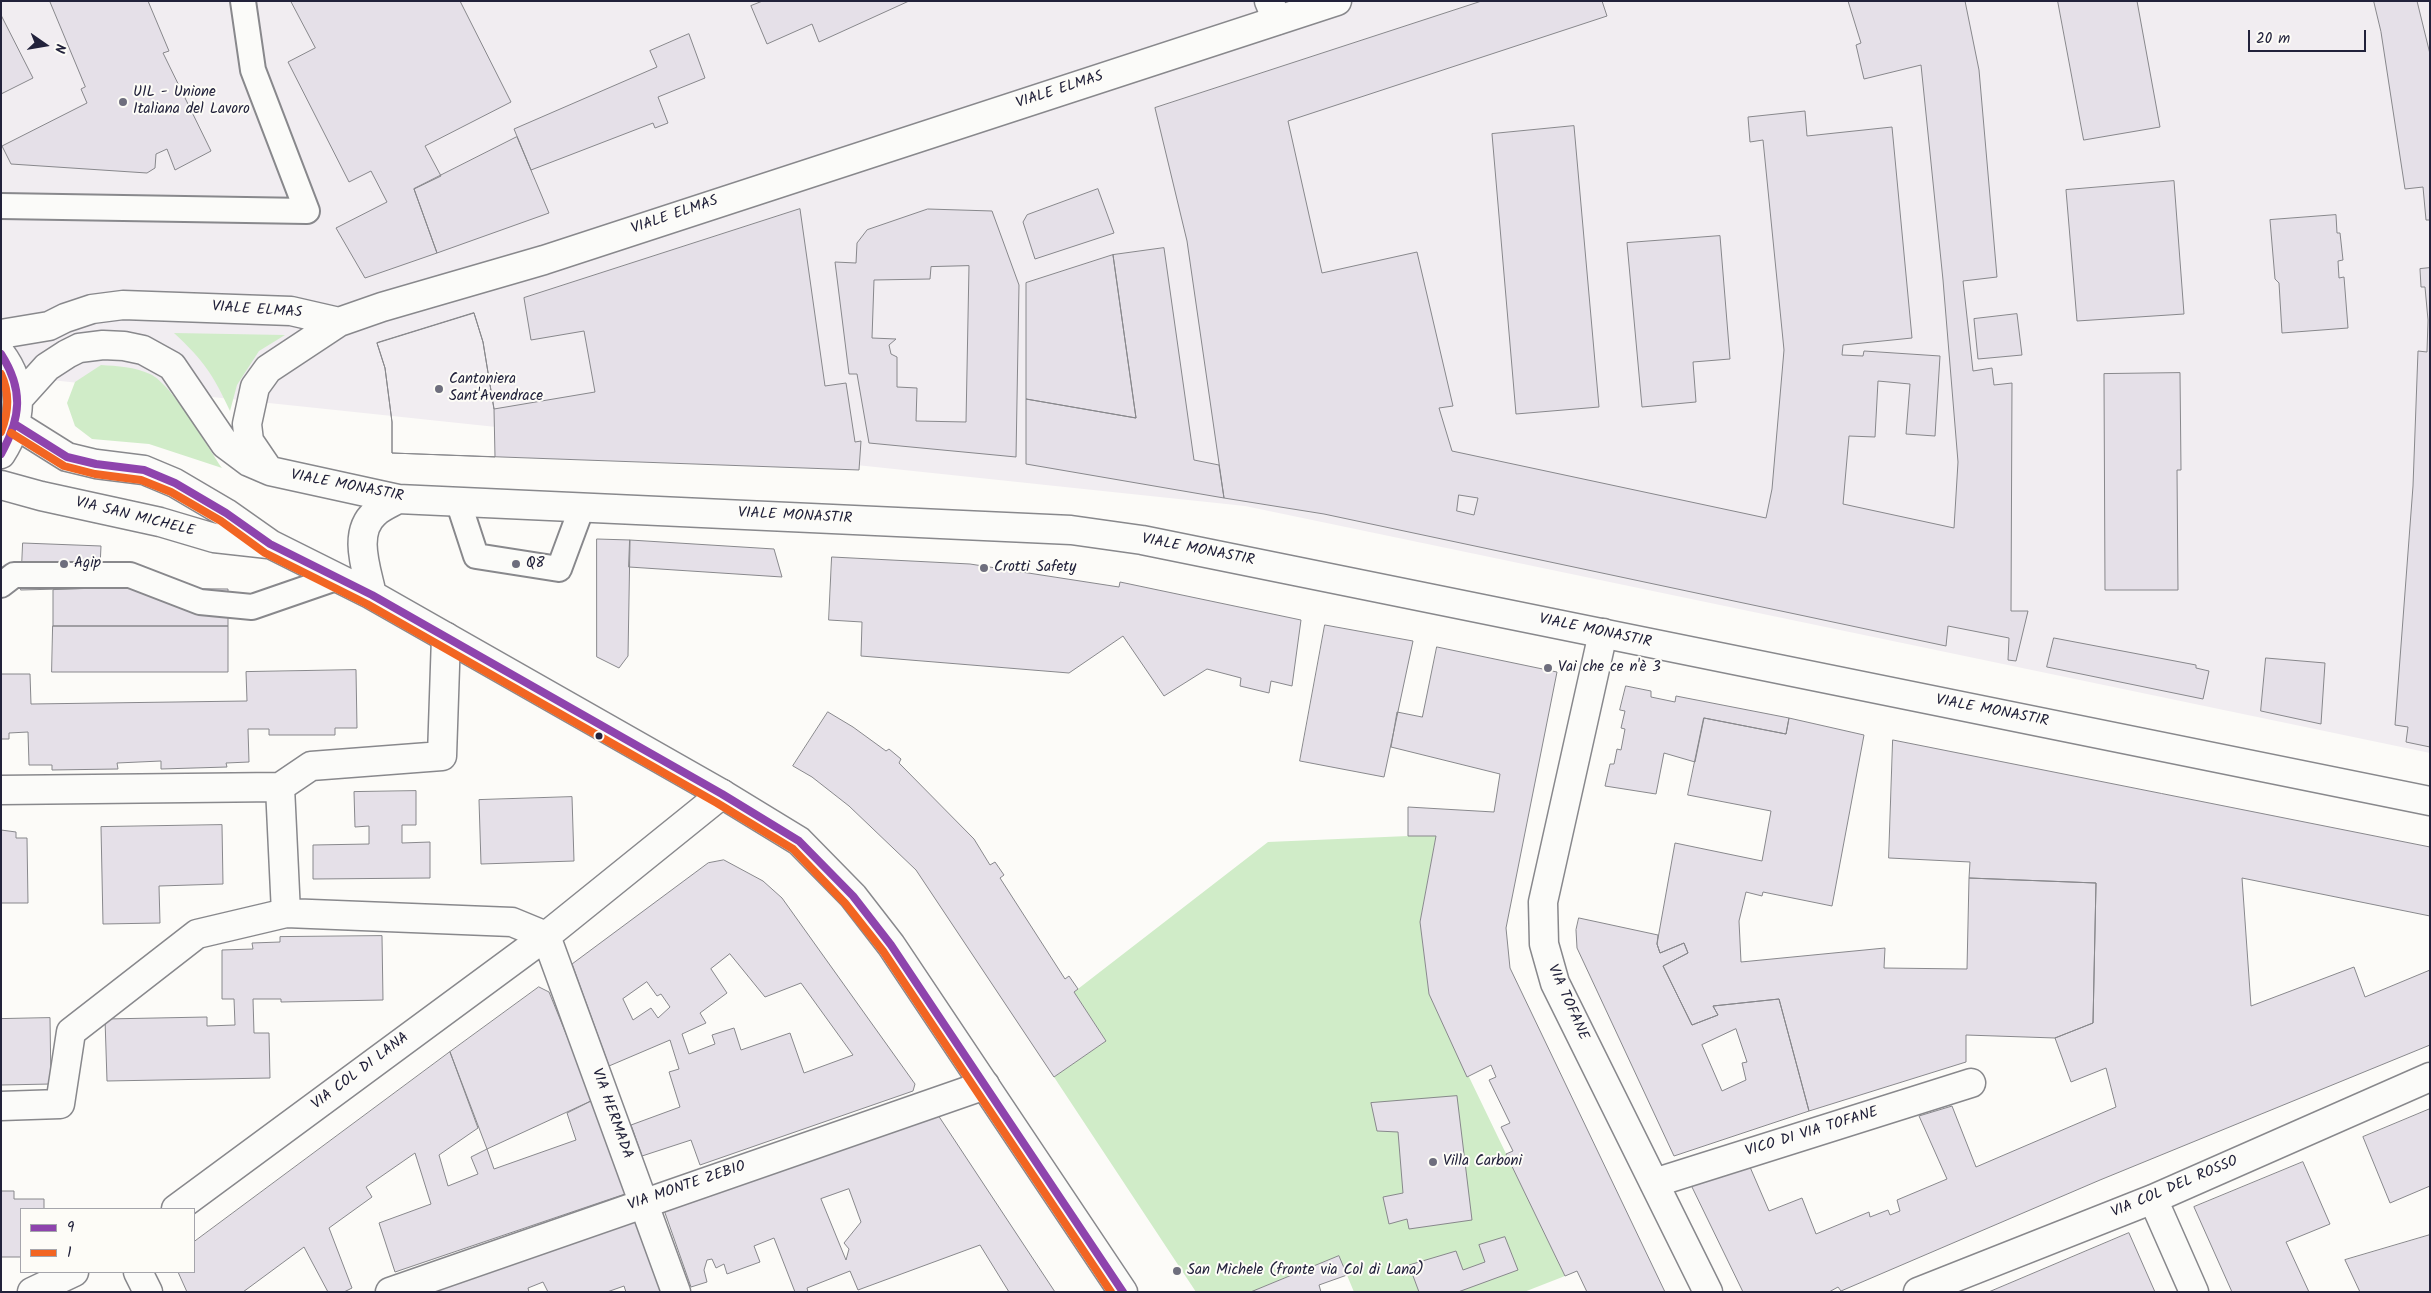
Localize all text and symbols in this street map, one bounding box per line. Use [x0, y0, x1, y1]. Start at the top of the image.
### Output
north arrow [20, 20, 70, 70]
scale bar [2251, 20, 2368, 52]
text: 20 m [2256, 27, 2290, 51]
text: N [48, 42, 71, 55]
street label: VIALE ELMAS [1014, 68, 1106, 114]
place label: UIL - Unione Italiana del Lavoro [133, 84, 250, 119]
marker: UIL - Unione Italiana del Lavoro [117, 96, 129, 108]
street label: VIALE ELMAS [629, 193, 721, 239]
street label: VIALE ELMAS [211, 299, 303, 323]
place label: Cantoniera Sant'Avendrace [449, 371, 543, 406]
marker: Cantoniera Sant'Avendrace [433, 383, 445, 395]
street label: VIALE MONASTIR [289, 467, 405, 507]
street label: VIA SAN MICHELE [73, 494, 197, 542]
street label: VIALE MONASTIR [737, 505, 853, 529]
street label: VIALE MONASTIR [1140, 531, 1256, 571]
place label: Agip [74, 555, 101, 573]
place label: Q8 [526, 555, 545, 573]
marker: Agip [58, 558, 70, 570]
marker: Q8 [510, 558, 522, 570]
place label: Crotti Safety [994, 559, 1076, 577]
marker: Crotti Safety [978, 562, 990, 574]
street label: VIALE MONASTIR [1537, 611, 1653, 653]
place label: Vai che ce n'è 3 [1558, 659, 1661, 677]
marker: Vai che ce n'è 3 [1542, 662, 1554, 674]
street label: VIALE MONASTIR [1934, 692, 2050, 732]
unlabelled marker [594, 731, 604, 741]
street label: VIA TOFANE [1542, 962, 1592, 1044]
street label: VIA COL DI LANA [309, 1030, 413, 1114]
street label: VIA HERMADA [586, 1066, 636, 1162]
street label: VICO DI VIA TOFANE [1743, 1104, 1881, 1162]
place label: Villa Carboni [1443, 1153, 1522, 1171]
street label: VIA COL DEL ROSSO [2109, 1153, 2241, 1223]
marker: Villa Carboni [1427, 1156, 1439, 1168]
street label: VIA MONTE ZEBIO [626, 1158, 748, 1216]
legend [20, 1208, 195, 1273]
text: 9 [67, 1216, 74, 1240]
text: 1 [67, 1241, 72, 1265]
place label: San Michele (fronte via Col di Lana) [1187, 1262, 1424, 1280]
marker: San Michele (fronte via Col di Lana) [1171, 1265, 1183, 1277]

